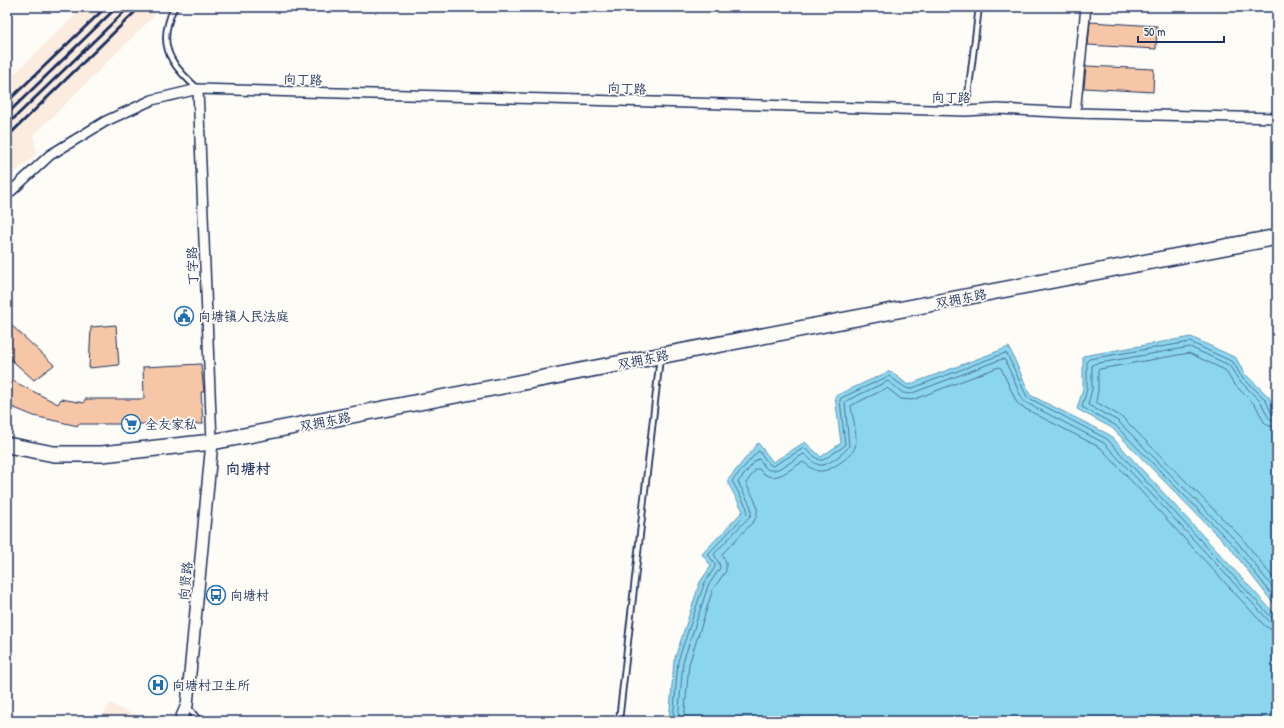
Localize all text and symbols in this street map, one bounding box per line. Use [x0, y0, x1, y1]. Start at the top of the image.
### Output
scale bar [1138, 18, 1224, 44]
text: 50 m [1144, 23, 1165, 40]
street label: 向丁路 [283, 69, 323, 89]
street label: 向丁路 [607, 78, 647, 98]
street label: 向丁路 [931, 88, 971, 106]
street label: 丁字路 [182, 246, 202, 286]
street label: 双拥东路 [934, 284, 988, 312]
public building icon: 向塘镇人民法庭 [173, 305, 195, 327]
place label: 向塘镇人民法庭 [198, 307, 289, 325]
street label: 双拥东路 [616, 345, 670, 373]
street label: 双拥东路 [298, 407, 352, 435]
supermarket icon: 全友家私 [120, 413, 142, 435]
place label: 全友家私 [145, 415, 197, 433]
district label: 向塘村 [225, 458, 271, 479]
street label: 向贤路 [174, 561, 196, 601]
bus stop icon: 向塘村 [205, 584, 227, 606]
place label: 向塘村 [230, 586, 269, 604]
hospital icon: 向塘村卫生所 [147, 674, 169, 696]
place label: 向塘村卫生所 [172, 676, 250, 694]

